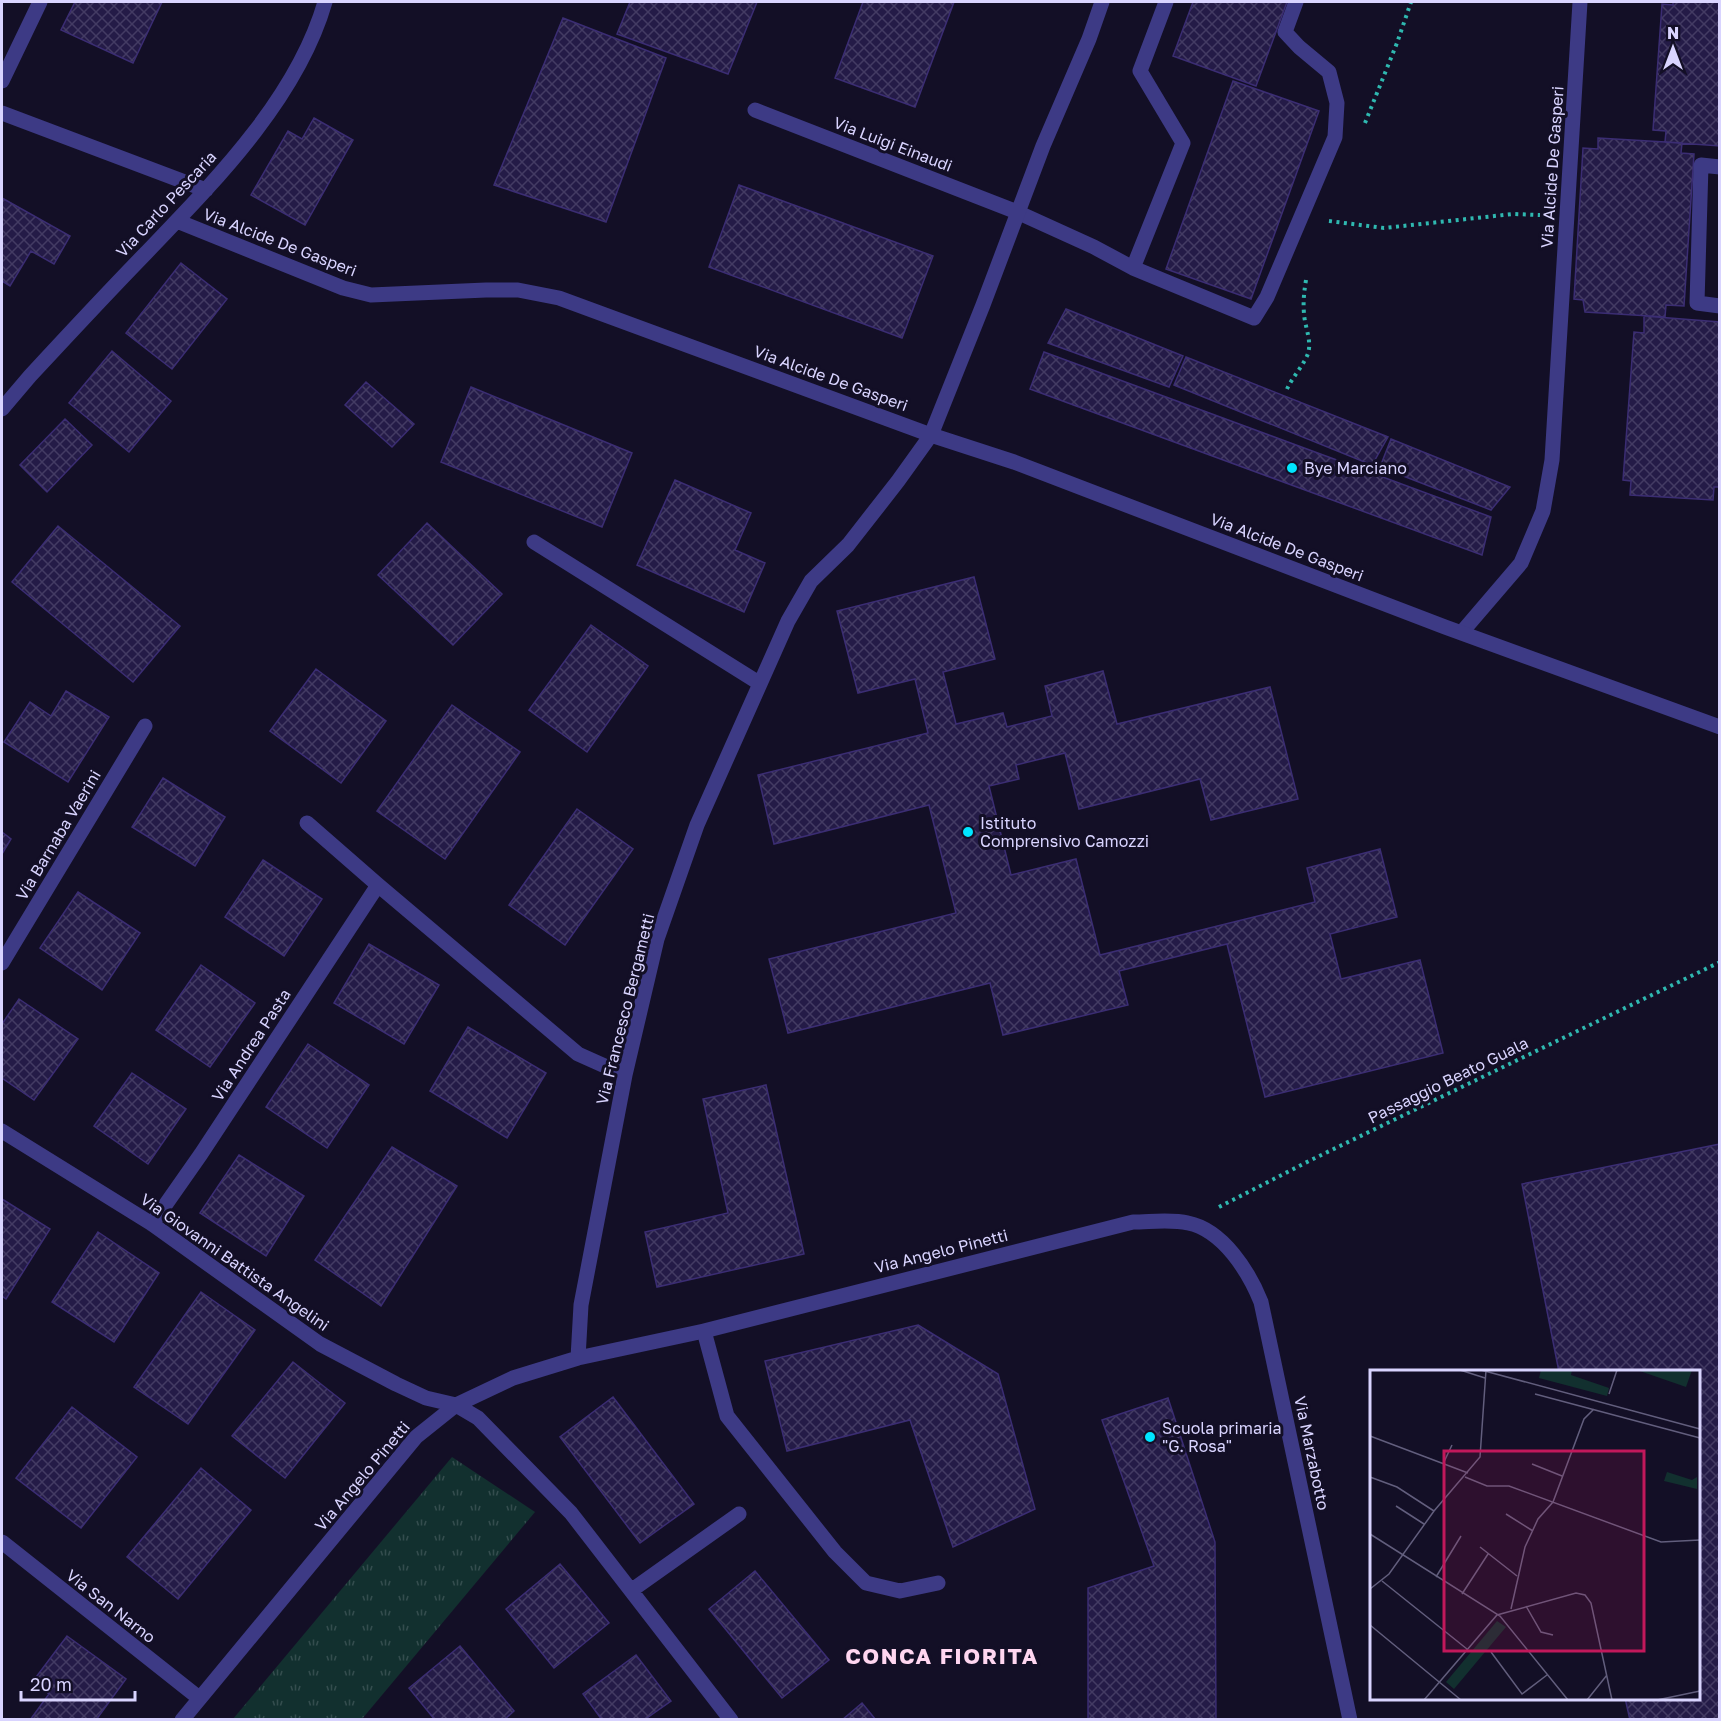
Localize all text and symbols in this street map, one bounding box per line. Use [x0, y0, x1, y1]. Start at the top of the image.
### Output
north arrow [1643, 18, 1703, 78]
text: N [1667, 23, 1679, 43]
street label: Via Alcide De Gasperi [1536, 85, 1568, 249]
street label: Via Luigi Einaudi [831, 112, 955, 176]
street label: Via Carlo Pescaria [112, 147, 220, 261]
street label: Via Alcide De Gasperi [201, 204, 359, 280]
street label: Via Alcide De Gasperi [751, 341, 911, 415]
place label: Bye Marciano [1304, 458, 1407, 478]
marker: Bye Marciano [1285, 461, 1299, 475]
street label: Via Alcide De Gasperi [1208, 509, 1366, 585]
street label: Via Barnaba Vaerini [11, 766, 105, 904]
place label: Istituto Comprensivo Camozzi [980, 813, 1149, 851]
marker: Istituto Comprensivo Camozzi [961, 825, 975, 839]
street label: Via Francesco Bergametti [592, 911, 658, 1107]
street label: Via Andrea Pasta [207, 985, 295, 1105]
street label: Passaggio Beato Guala [1365, 1032, 1531, 1128]
street label: Via Giovanni Battista Angelini [137, 1189, 333, 1335]
street label: Via Angelo Pinetti [872, 1225, 1010, 1277]
inset map [1370, 1370, 1700, 1700]
street label: Via Marzabotto [1290, 1394, 1334, 1512]
street label: Via Angelo Pinetti [310, 1417, 414, 1535]
place label: Scuola primaria "G. Rosa" [1162, 1418, 1282, 1456]
marker: Scuola primaria "G. Rosa" [1143, 1430, 1157, 1444]
street label: Via San Narno [62, 1565, 160, 1647]
district label: CONCA FIORITA [845, 1642, 1039, 1669]
scale bar [21, 1664, 135, 1702]
text: 20 m [30, 1673, 72, 1695]

